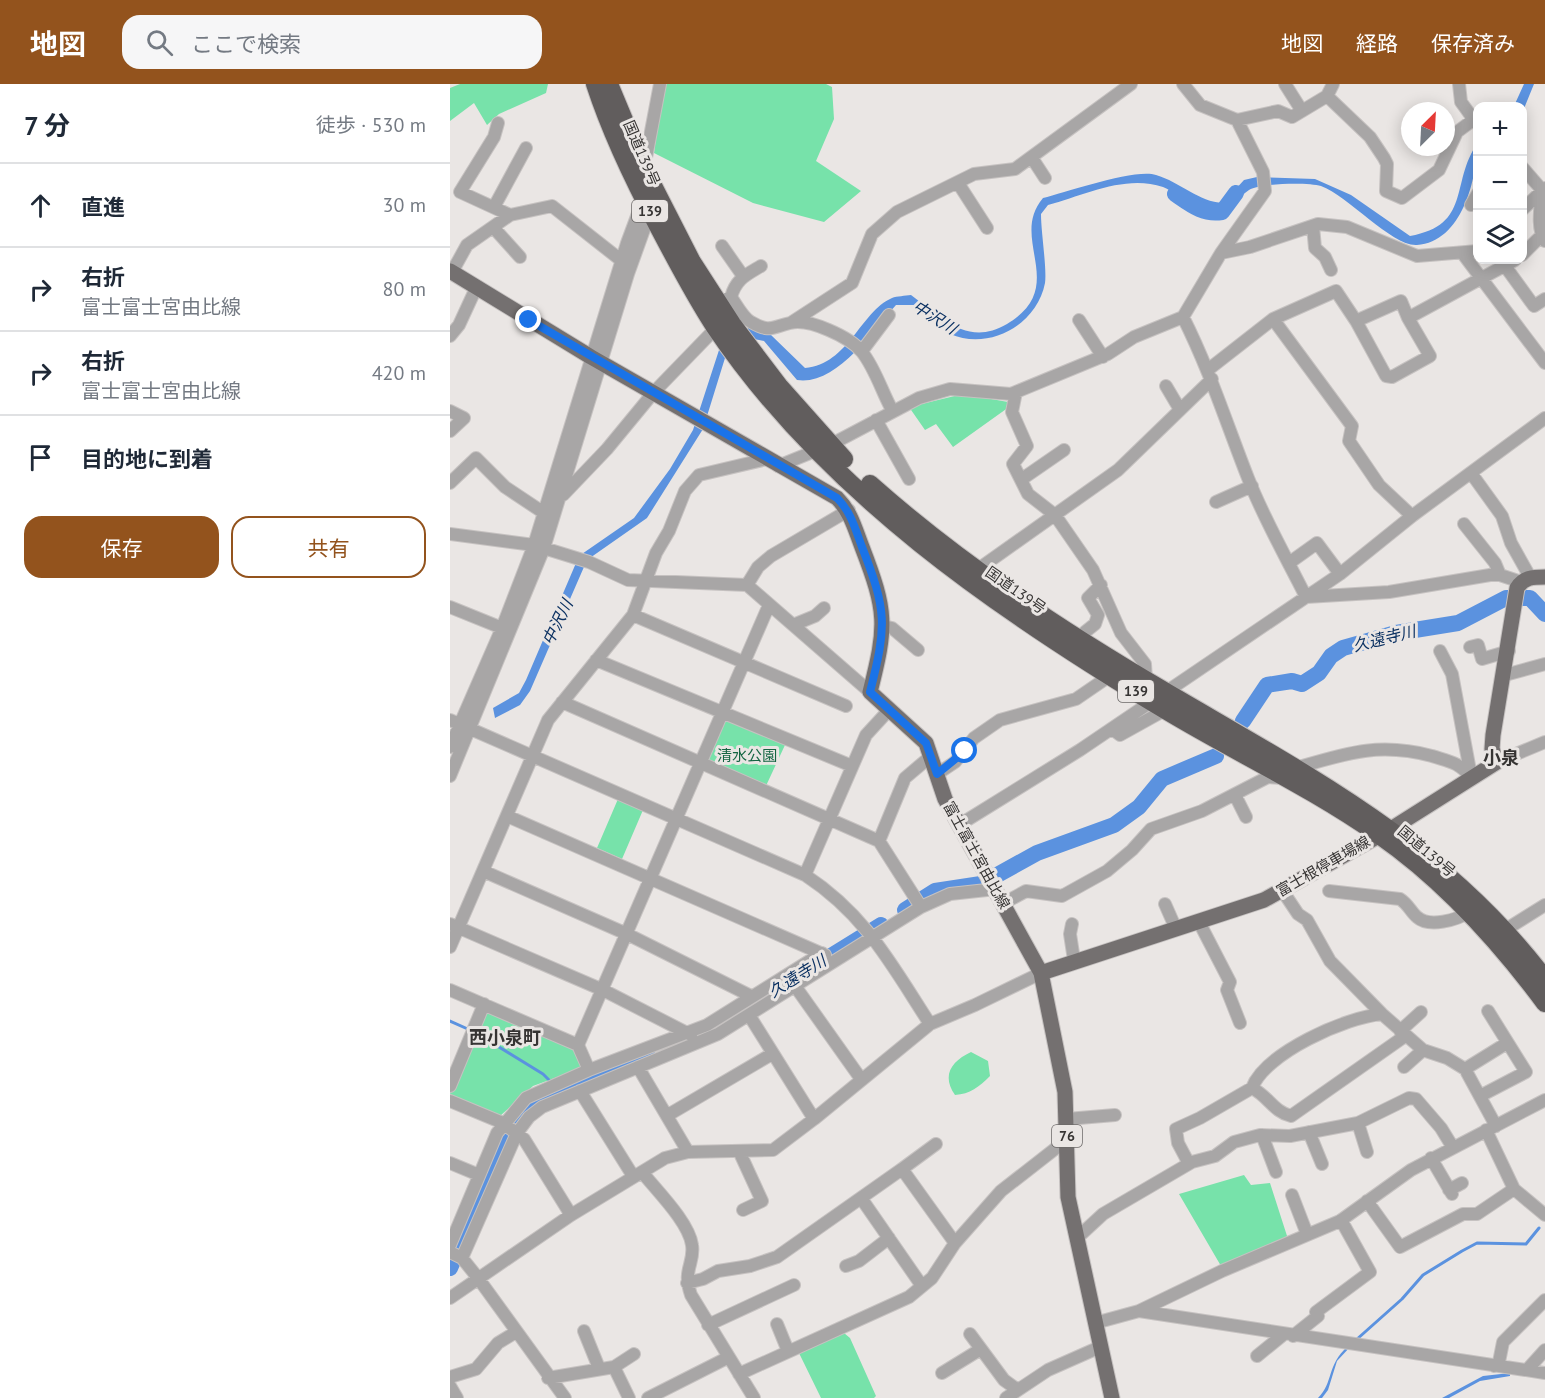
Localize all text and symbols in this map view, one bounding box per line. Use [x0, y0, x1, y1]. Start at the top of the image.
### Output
search box [122, 15, 542, 69]
text: 地図 [30, 25, 86, 62]
icon: search [143, 26, 176, 59]
text: ここで検索 [191, 30, 301, 58]
text: 地図 [1281, 30, 1323, 57]
text: 経路 [1356, 30, 1398, 57]
text: 保存済み [1431, 30, 1515, 57]
north arrow [1401, 102, 1455, 156]
map controls [1473, 102, 1527, 264]
button: + [1473, 102, 1527, 156]
text: 7 分 [24, 109, 70, 142]
text: 徒歩 · 530 m [316, 112, 426, 138]
street label: 国道139号 [620, 117, 664, 189]
button: − [1473, 156, 1527, 210]
icon: ahead [24, 189, 57, 222]
text: 30 m [383, 192, 426, 218]
text: 直進 [81, 193, 125, 221]
road number: 139 [632, 200, 668, 222]
button: layers [1473, 210, 1527, 264]
text: 右折 [81, 263, 125, 291]
icon: right [24, 273, 57, 306]
text: 80 m [383, 276, 426, 302]
text: 富士富士宮由比線 [81, 294, 241, 320]
water label: 中沢川 [909, 296, 962, 339]
route end [515, 306, 541, 332]
text: 右折 [81, 347, 125, 375]
icon: right [24, 357, 57, 390]
text: 420 m [372, 360, 426, 386]
text: 富士富士宮由比線 [81, 378, 241, 404]
icon: arrive [24, 441, 57, 474]
text: 目的地に到着 [81, 445, 213, 473]
button: 保存 [24, 516, 219, 578]
button: 共有 [231, 516, 426, 578]
street label: 国道139号 [982, 562, 1050, 618]
water label: 中沢川 [537, 594, 577, 648]
water label: 久遠寺川 [1351, 620, 1419, 655]
road number: 139 [1118, 680, 1154, 702]
route start [951, 737, 977, 763]
park label: 清水公園 [717, 746, 777, 765]
district label: 小泉 [1483, 746, 1519, 769]
street label: 富士富士宮由比線 [940, 798, 1014, 912]
street label: 国道139号 [1394, 821, 1460, 881]
street label: 富士根停車場線 [1273, 832, 1373, 900]
water label: 久遠寺川 [765, 950, 831, 1001]
district label: 西小泉町 [469, 1026, 541, 1049]
road number: 76 [1052, 1125, 1082, 1147]

